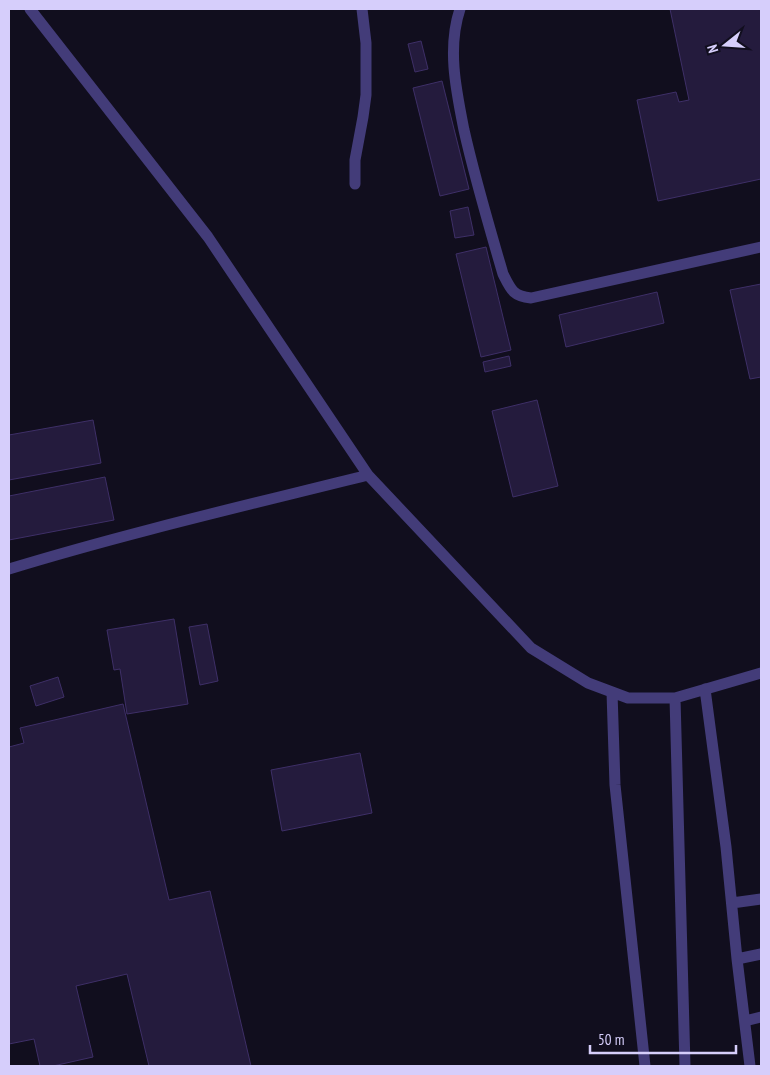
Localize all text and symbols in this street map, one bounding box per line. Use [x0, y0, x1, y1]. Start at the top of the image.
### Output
north arrow [700, 20, 750, 70]
text: N [703, 43, 722, 55]
scale bar [590, 1022, 736, 1054]
text: 50 m [598, 1030, 624, 1049]

